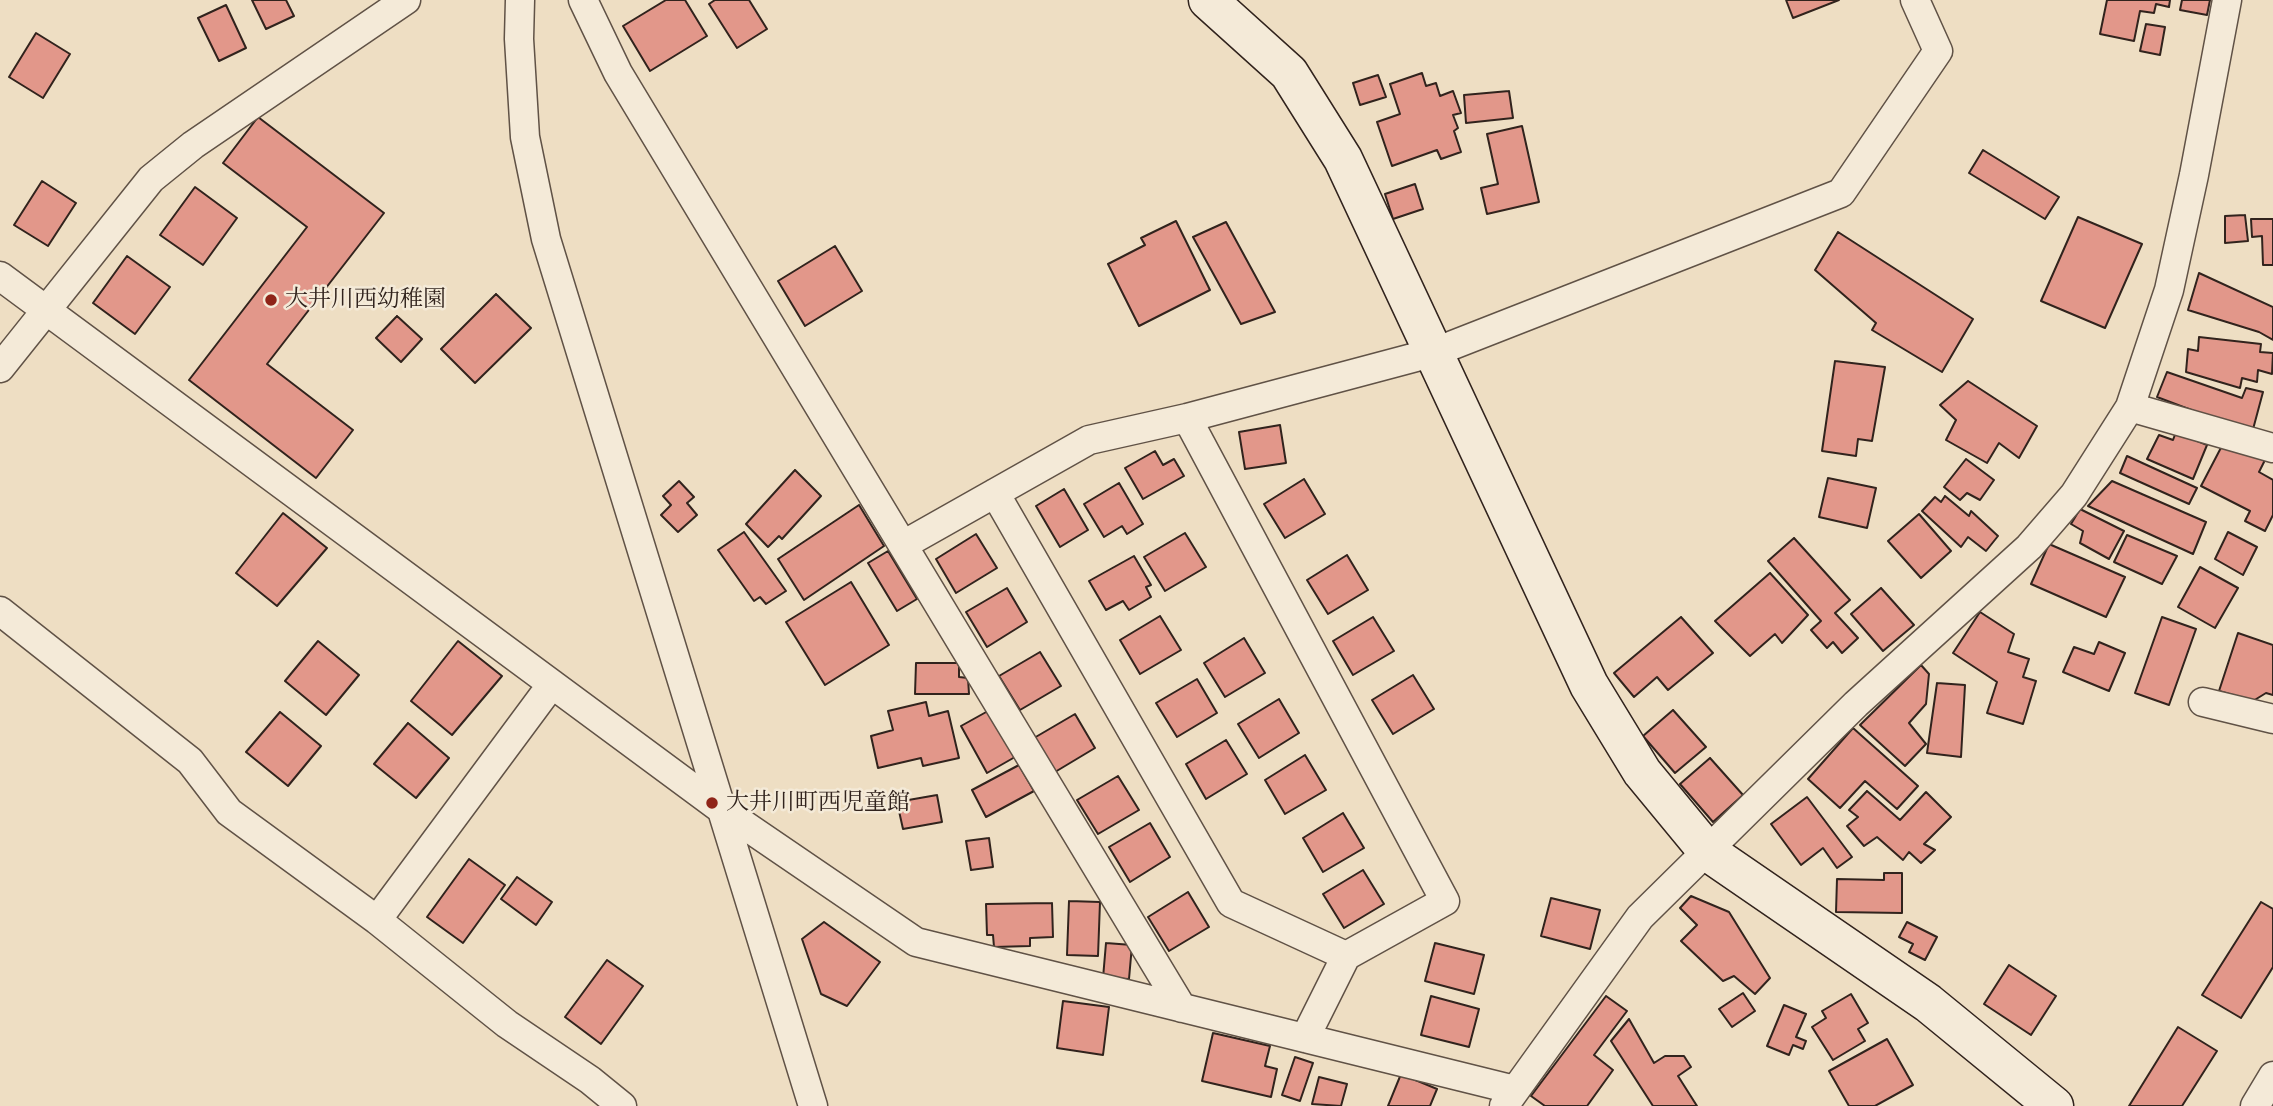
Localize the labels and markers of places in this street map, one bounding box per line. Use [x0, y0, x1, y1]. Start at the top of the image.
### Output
place label: 大井川西幼稚園 [285, 286, 446, 314]
marker: 大井川西幼稚園 [263, 292, 279, 308]
place label: 大井川町西児童館 [726, 789, 910, 817]
marker: 大井川町西児童館 [704, 795, 720, 811]

